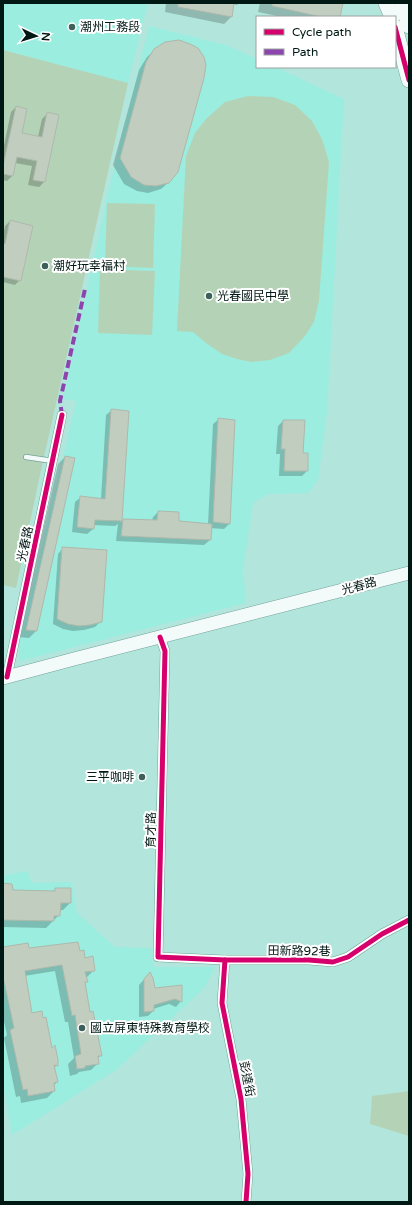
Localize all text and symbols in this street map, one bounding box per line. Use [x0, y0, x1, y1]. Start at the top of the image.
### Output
north arrow [16, 16, 56, 56]
legend [256, 16, 396, 68]
place label: 潮州工務段 [80, 20, 140, 34]
marker: 潮州工務段 [67, 22, 77, 32]
text: Cycle path [292, 25, 351, 39]
text: N [39, 32, 52, 42]
text: Path [292, 45, 318, 59]
place label: 潮好玩幸福村 [53, 259, 126, 273]
marker: 潮好玩幸福村 [40, 261, 50, 271]
place label: 光春國民中學 [217, 289, 289, 303]
marker: 光春國民中學 [204, 291, 214, 301]
street label: 光春路 [14, 525, 36, 563]
street label: 光春路 [340, 575, 378, 597]
place label: 三平咖啡 [86, 770, 134, 784]
marker: 三平咖啡 [137, 772, 147, 782]
street label: 育才路 [144, 812, 158, 848]
street label: 田新路92巷 [267, 943, 331, 959]
place label: 國立屏東特殊教育學校 [90, 1021, 210, 1035]
marker: 國立屏東特殊教育學校 [77, 1023, 87, 1033]
street label: 彭達街 [237, 1060, 257, 1098]

